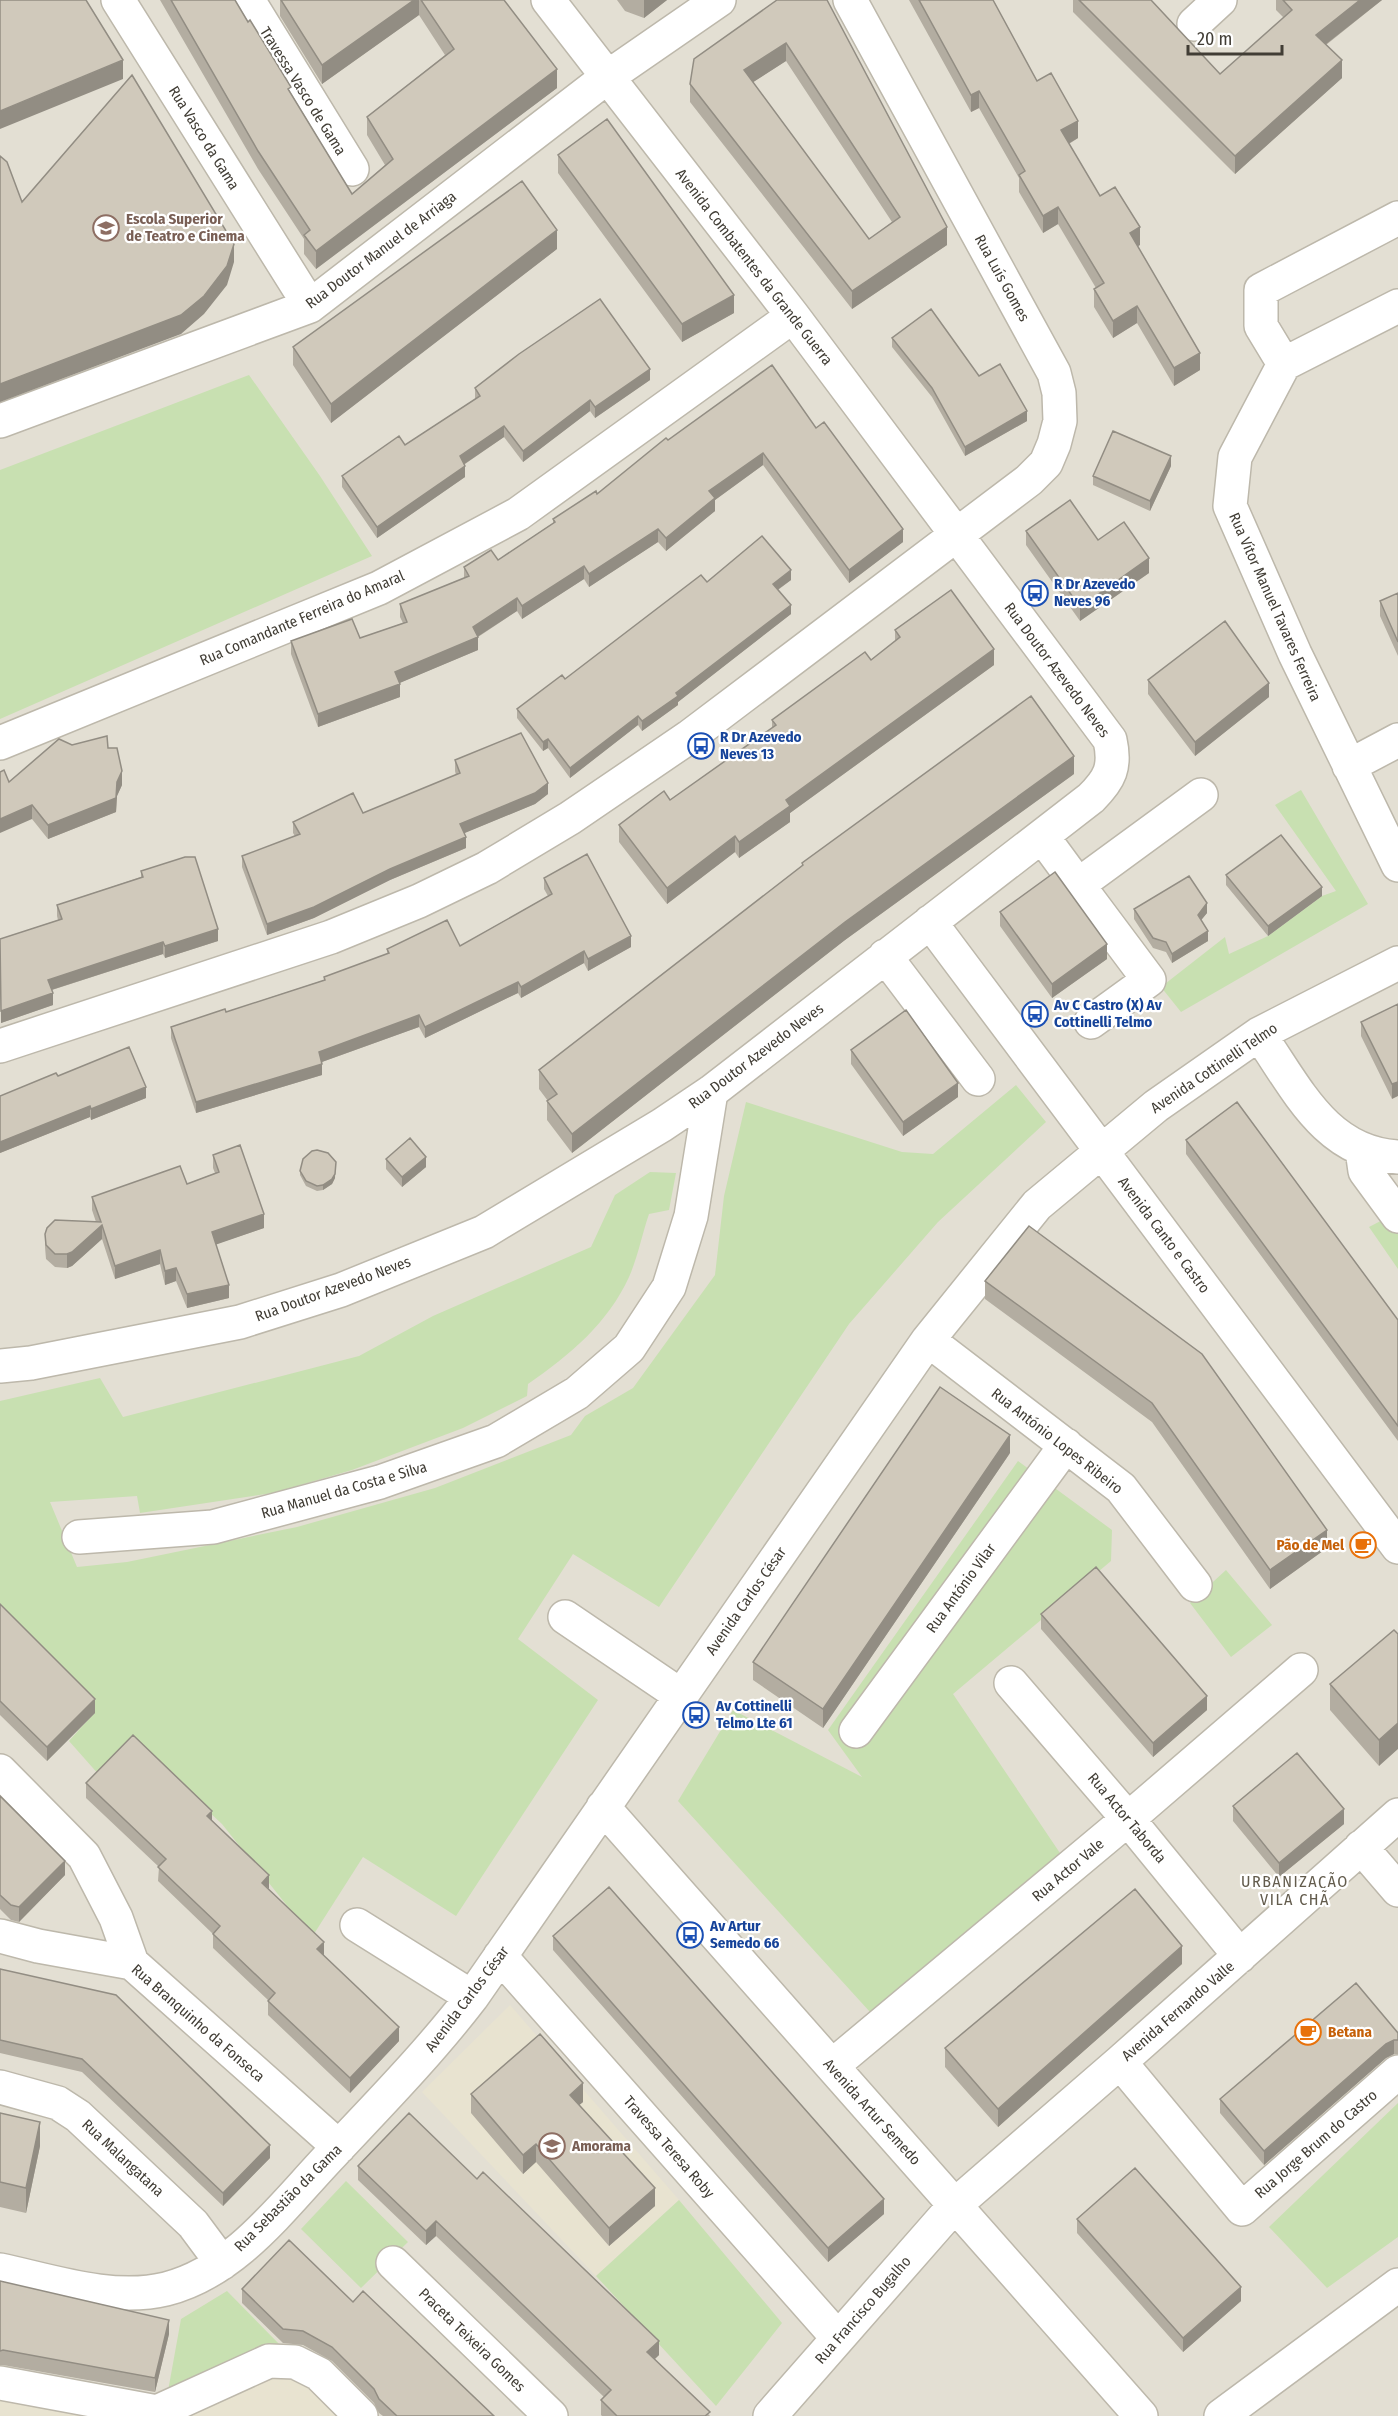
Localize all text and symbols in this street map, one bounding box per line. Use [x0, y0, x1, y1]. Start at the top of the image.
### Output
scale bar [1188, 18, 1282, 56]
street label: Travessa Vasco de Gama [256, 24, 350, 158]
text: 20 m [1197, 28, 1232, 50]
street label: Rua Vasco da Gama [165, 83, 243, 193]
street label: Avenida Combatentes da Grande Guerra [672, 165, 836, 369]
street label: Rua Doutor Manuel de Arriaga [302, 188, 460, 312]
place label: Escola Superior de Teatro e Cinema [126, 210, 245, 245]
school or university icon: Escola Superior de Teatro e Cinema [91, 213, 121, 243]
street label: Rua Luís Gomes [971, 231, 1033, 325]
street label: Rua Vítor Manuel Tavares Ferreira [1225, 510, 1325, 704]
street label: Rua Comandante Ferreira do Amaral [197, 567, 407, 669]
place label: R Dr Azevedo Neves 96 [1054, 575, 1136, 610]
bus stop icon: R Dr Azevedo Neves 96 [1020, 578, 1050, 608]
street label: Rua Doutor Azevedo Neves [1000, 599, 1114, 741]
place label: R Dr Azevedo Neves 13 [720, 728, 802, 763]
bus stop icon: R Dr Azevedo Neves 13 [686, 731, 716, 761]
place label: Av C Castro (X) Av Cottinelli Telmo [1053, 996, 1163, 1031]
street label: Rua Doutor Azevedo Neves [685, 999, 827, 1113]
bus stop icon: Av C Castro (X) Av Cottinelli Telmo [1020, 999, 1050, 1029]
street label: Avenida Cottinelli Telmo [1147, 1019, 1281, 1117]
street label: Avenida Canto e Castro [1114, 1173, 1214, 1297]
street label: Rua Doutor Azevedo Neves [253, 1252, 413, 1326]
street label: Rua António Lopes Ribeiro [988, 1384, 1126, 1498]
street label: Rua Manuel da Costa e Silva [259, 1458, 429, 1522]
cafe icon: Pão de Mel [1348, 1530, 1378, 1560]
place label: Pão de Mel [1277, 1536, 1345, 1554]
street label: Rua António Vilar [922, 1539, 1000, 1636]
street label: Avenida Carlos César [702, 1543, 790, 1659]
place label: Av Cottinelli Telmo Lte 61 [715, 1697, 793, 1732]
bus stop icon: Av Cottinelli Telmo Lte 61 [681, 1700, 711, 1730]
street label: Rua Actor Taborda [1084, 1769, 1170, 1867]
street label: Rua Actor Vale [1028, 1835, 1108, 1905]
district label: URBANIZAÇÃO VILA CHÃ [1241, 1872, 1349, 1909]
place label: Av Artur Semedo 66 [709, 1917, 780, 1952]
bus stop icon: Av Artur Semedo 66 [675, 1920, 705, 1950]
street label: Avenida Carlos César [421, 1942, 513, 2055]
street label: Avenida Fernando Valle [1118, 1957, 1238, 2065]
street label: Rua Branquinho da Fonseca [128, 1960, 268, 2086]
cafe icon: Betana [1293, 2017, 1323, 2047]
place label: Betana [1328, 2023, 1372, 2041]
street label: Avenida Artur Semedo [820, 2055, 925, 2169]
street label: Rua Jorge Brum do Castro [1251, 2086, 1381, 2202]
street label: Travessa Teresa Roby [620, 2092, 718, 2202]
street label: Rua Malangatana [78, 2115, 168, 2201]
school or university icon: Amorama [537, 2131, 567, 2161]
place label: Amorama [571, 2137, 632, 2155]
street label: Rua Sebastião da Gama [231, 2141, 345, 2255]
street label: Rua Francisco Bugalho [811, 2252, 915, 2368]
street label: Praceta Teixeira Gomes [415, 2284, 529, 2396]

